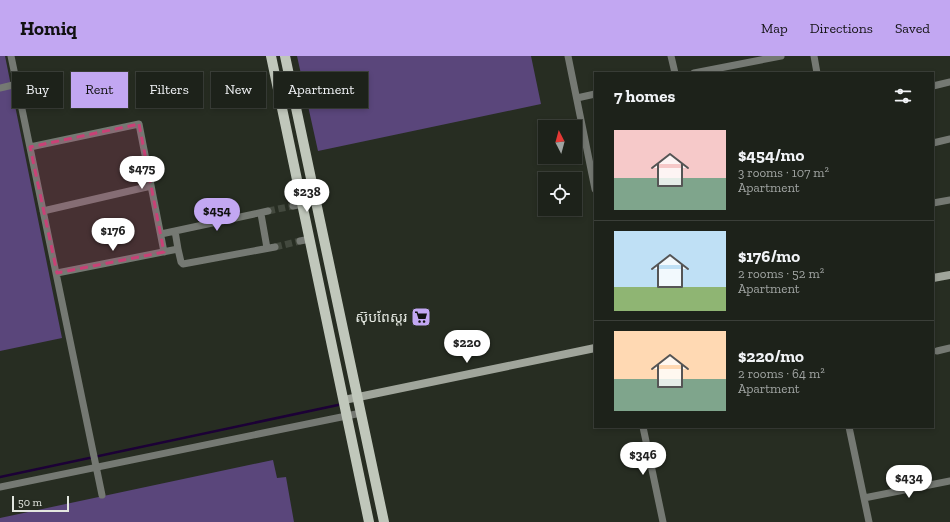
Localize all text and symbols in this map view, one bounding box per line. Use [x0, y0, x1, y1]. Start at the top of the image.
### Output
text: Homiq [20, 17, 77, 40]
text: Map [761, 20, 788, 37]
text: Directions [810, 20, 873, 37]
text: Saved [895, 20, 930, 37]
chip: Buy [12, 72, 63, 108]
chip: Rent [71, 72, 128, 108]
chip: Filters [136, 72, 203, 108]
chip: New [211, 72, 266, 108]
chip: Apartment [274, 72, 368, 108]
icon: filters [892, 85, 914, 107]
text: 7 homes [614, 86, 675, 106]
north arrow [538, 120, 582, 164]
map controls [538, 120, 582, 216]
text: $454/mo [738, 145, 804, 165]
icon: home [646, 146, 694, 194]
pin: $475 [118, 156, 166, 190]
text: $475 [129, 161, 155, 176]
text: 3 rooms · 107 m² [738, 165, 829, 180]
button: locate [538, 172, 582, 216]
pin: $238 [283, 179, 331, 213]
text: Apartment [738, 180, 800, 195]
text: $238 [293, 184, 321, 199]
pin: $454 [193, 198, 241, 232]
text: $454 [203, 203, 231, 218]
pin: $176 [89, 218, 137, 252]
text: $176 [101, 223, 125, 238]
text: $176/mo [738, 246, 800, 266]
icon: home [646, 247, 694, 295]
text: 2 rooms · 52 m² [738, 266, 824, 281]
text: Apartment [738, 281, 800, 296]
supermarket icon: ស៊ុបពែស្តរ [410, 306, 432, 328]
place label: ស៊ុបពែស្តរ [355, 309, 407, 326]
pin: $220 [443, 330, 491, 364]
text: $220 [453, 335, 481, 350]
text: $220/mo [738, 346, 804, 366]
icon: home [646, 347, 694, 395]
text: 2 rooms · 64 m² [738, 366, 825, 381]
text: Apartment [738, 381, 800, 396]
pin: $346 [619, 442, 667, 476]
text: $346 [629, 447, 657, 462]
pin: $434 [885, 465, 933, 499]
text: $434 [895, 470, 923, 485]
scale bar [12, 494, 69, 513]
text: 50 m [18, 496, 42, 509]

